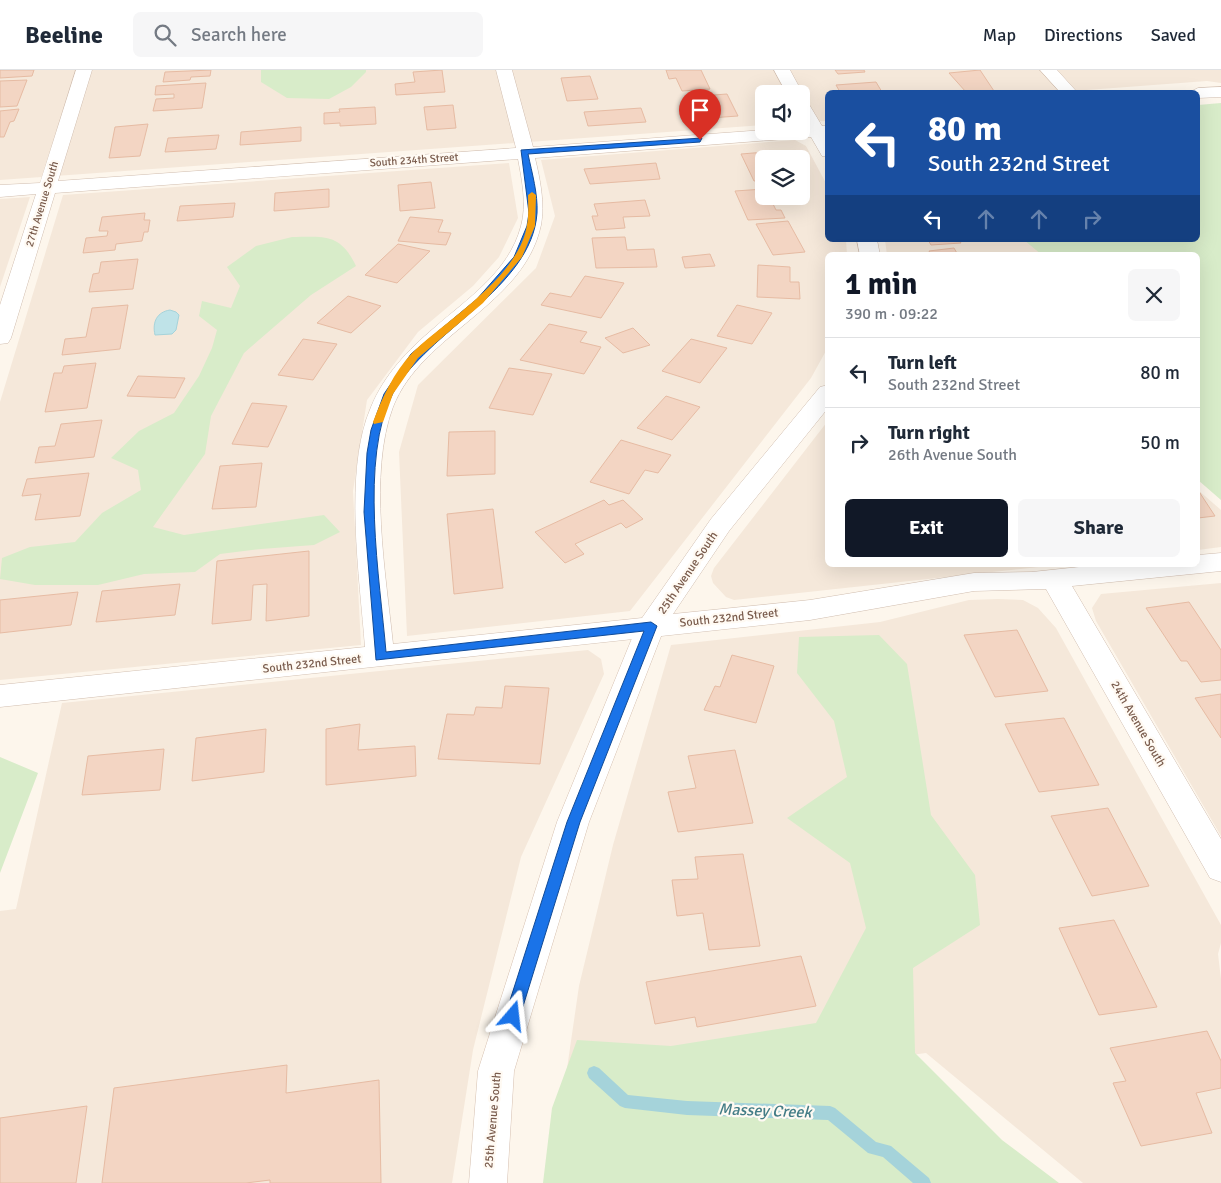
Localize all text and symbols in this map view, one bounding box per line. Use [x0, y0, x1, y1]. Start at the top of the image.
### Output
search box [133, 12, 483, 57]
text: Beeline [25, 20, 103, 50]
icon: search [151, 21, 179, 49]
text: Search here [191, 23, 287, 47]
text: Map [983, 24, 1016, 46]
text: Directions [1044, 24, 1123, 46]
text: Saved [1151, 24, 1196, 46]
map controls [755, 85, 810, 205]
button: sound [755, 85, 810, 140]
pin [679, 89, 721, 140]
icon: arrive [686, 96, 714, 124]
text: 80 m [928, 107, 1002, 150]
icon: left [845, 110, 910, 175]
street label: South 234th Street [369, 150, 459, 170]
button: layers [755, 150, 810, 205]
text: South 232nd Street [928, 150, 1110, 177]
street label: 27th Avenue South [23, 160, 61, 248]
icon: left [919, 205, 947, 233]
icon: ahead [972, 205, 1000, 233]
icon: ahead [1025, 205, 1053, 233]
icon: right [1078, 205, 1106, 233]
text: 1 min [845, 266, 917, 303]
button: close [1128, 269, 1180, 321]
text: 390 m · 09:22 [845, 304, 938, 324]
text: Turn left [888, 351, 957, 375]
icon: left [845, 359, 873, 387]
text: 80 m [1140, 361, 1180, 385]
text: South 232nd Street [888, 375, 1020, 395]
text: Turn right [888, 421, 970, 445]
icon: right [845, 429, 873, 457]
text: 50 m [1140, 431, 1180, 455]
text: 26th Avenue South [888, 445, 1017, 465]
button: Exit [845, 499, 1008, 557]
button: Share [1018, 499, 1180, 557]
street label: 25th Avenue South [655, 529, 721, 617]
street label: South 232nd Street [679, 605, 779, 631]
street label: South 232nd Street [262, 651, 362, 677]
street label: 24th Avenue South [1107, 678, 1169, 770]
position arrow [486, 989, 538, 1041]
street label: 25th Avenue South [481, 1071, 505, 1169]
water label: Massey Creek [718, 1099, 814, 1123]

